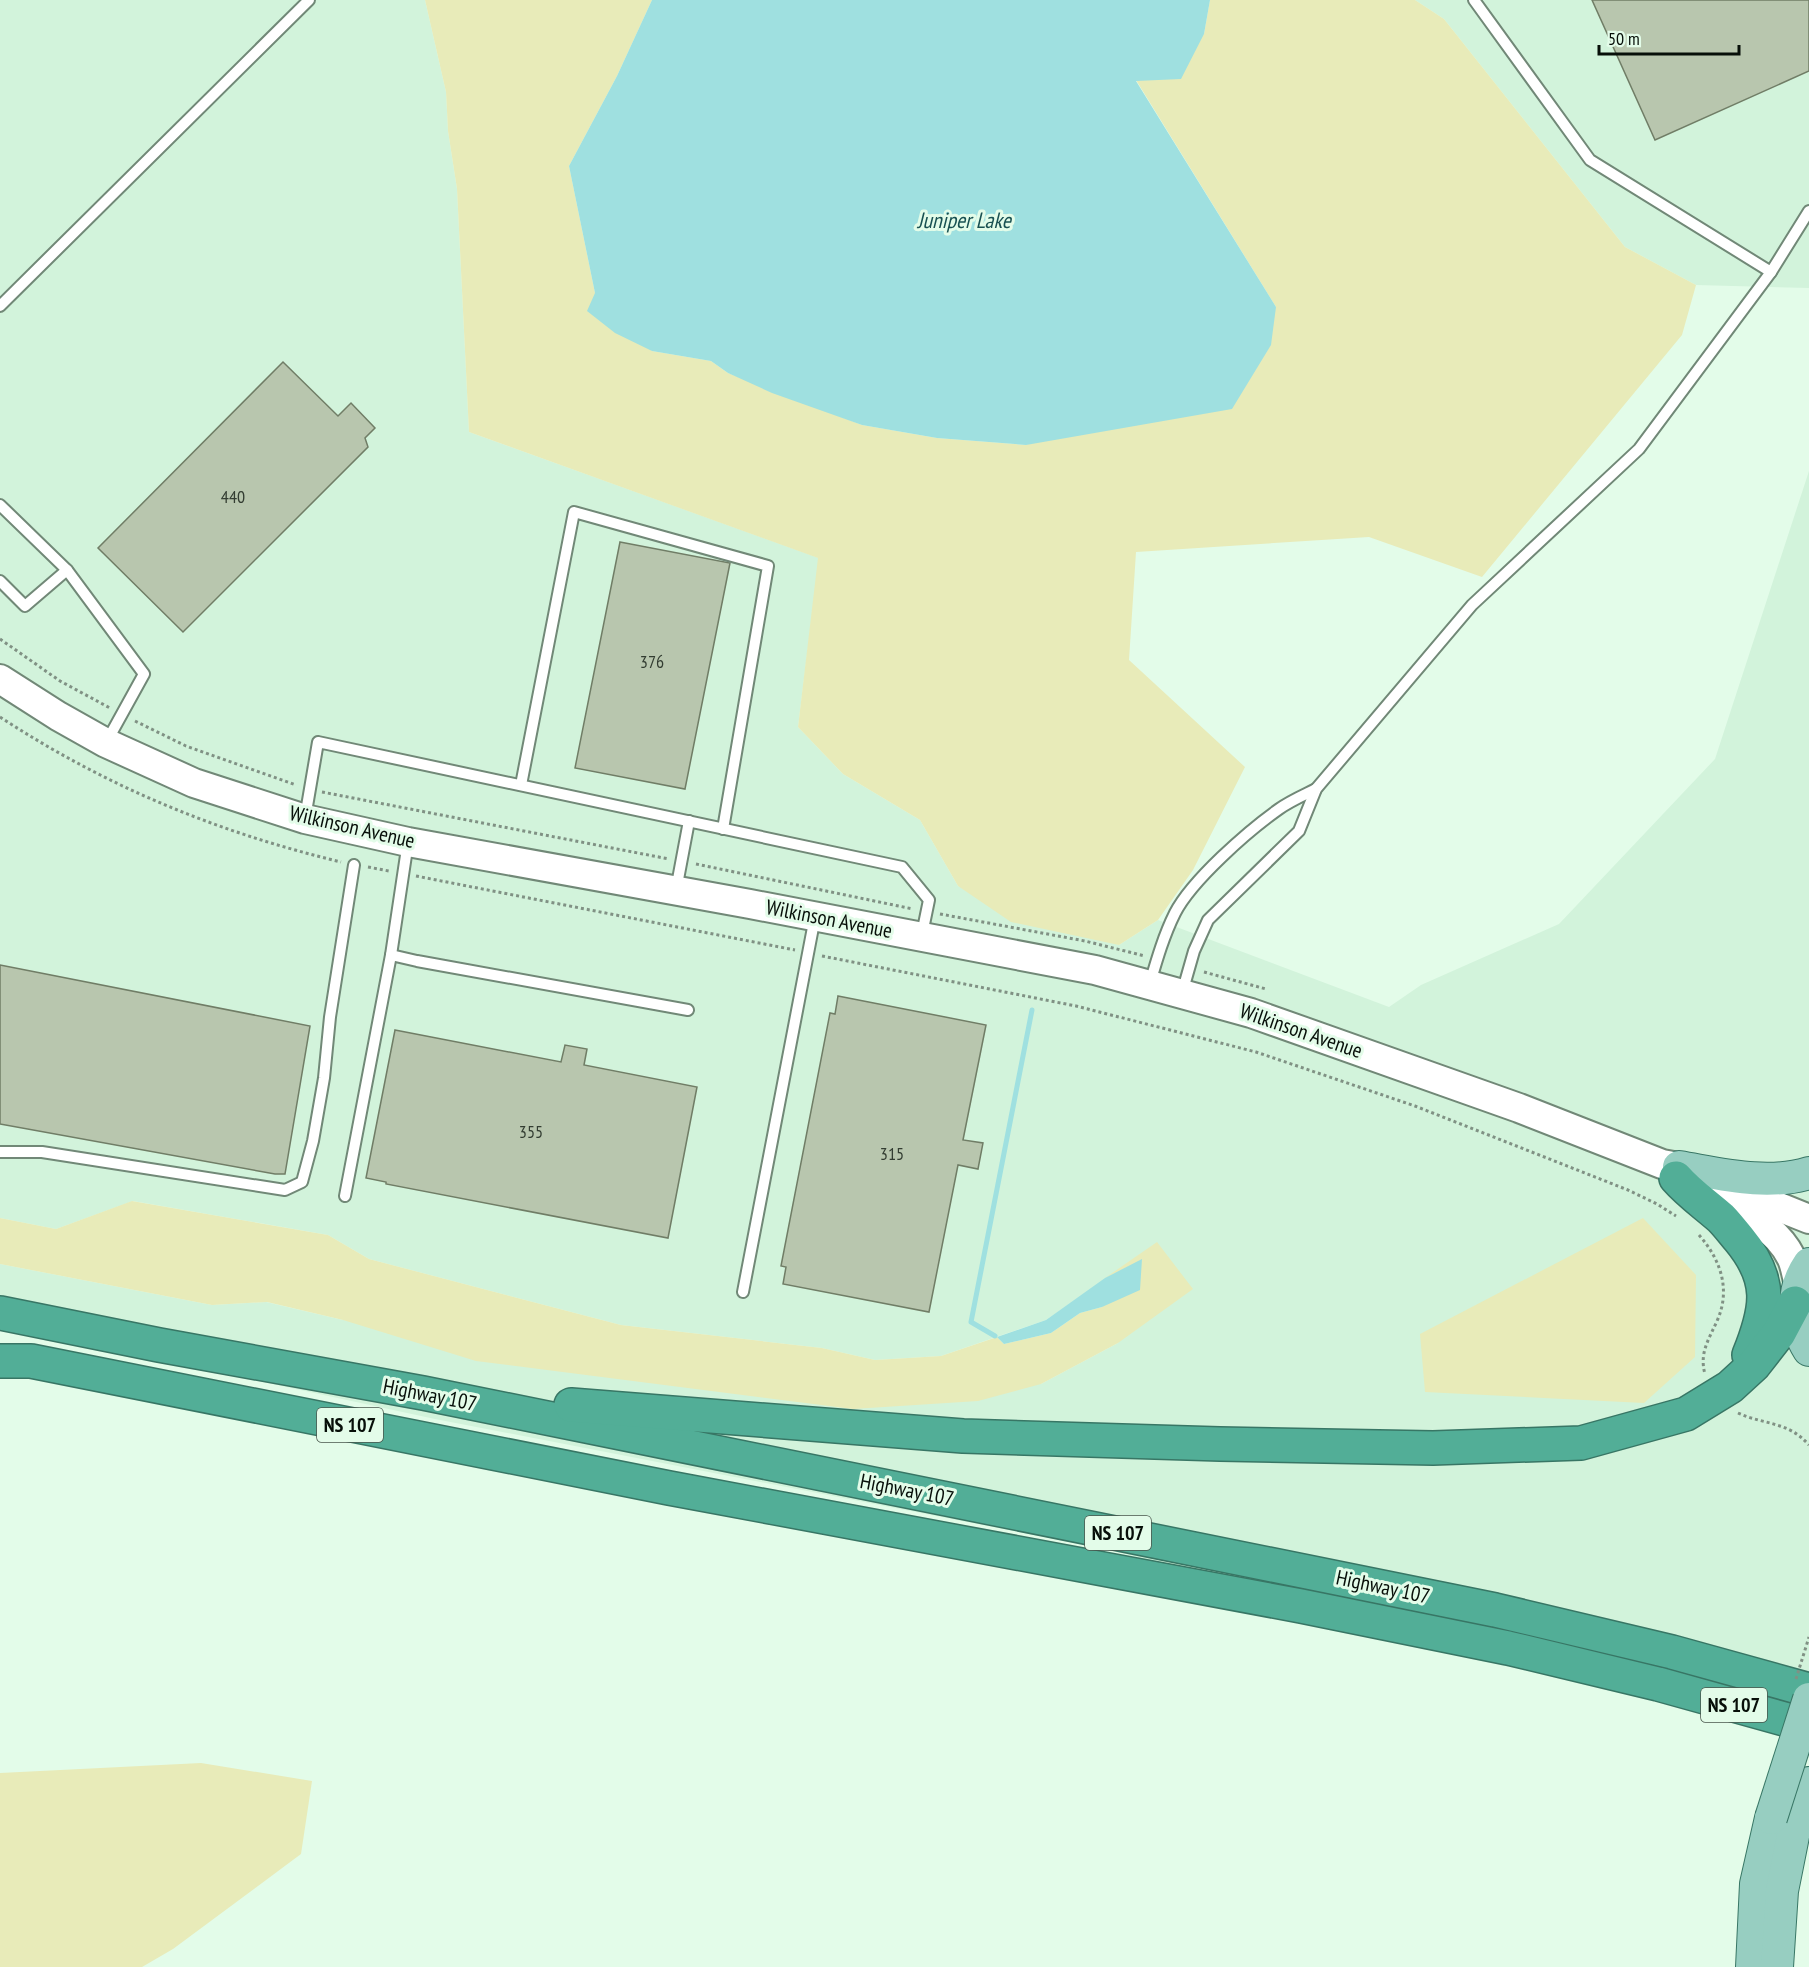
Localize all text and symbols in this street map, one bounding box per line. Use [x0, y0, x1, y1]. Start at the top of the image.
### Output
scale bar [1599, 18, 1738, 56]
text: 50 m [1608, 27, 1640, 50]
water label: Juniper Lake [916, 206, 1013, 234]
house number: 440 [221, 485, 245, 508]
house number: 376 [640, 650, 664, 673]
street label: Wilkinson Avenue [287, 799, 417, 854]
street label: Wilkinson Avenue [764, 893, 894, 944]
street label: Wilkinson Avenue [1236, 997, 1366, 1064]
house number: 355 [519, 1120, 543, 1143]
house number: 315 [880, 1142, 904, 1165]
street label: Highway 107 [381, 1372, 479, 1417]
road number: NS 107 [317, 1408, 383, 1442]
street label: Highway 107 [858, 1467, 956, 1512]
road number: NS 107 [1085, 1516, 1151, 1550]
street label: Highway 107 [1334, 1563, 1432, 1610]
road number: NS 107 [1701, 1688, 1767, 1722]

